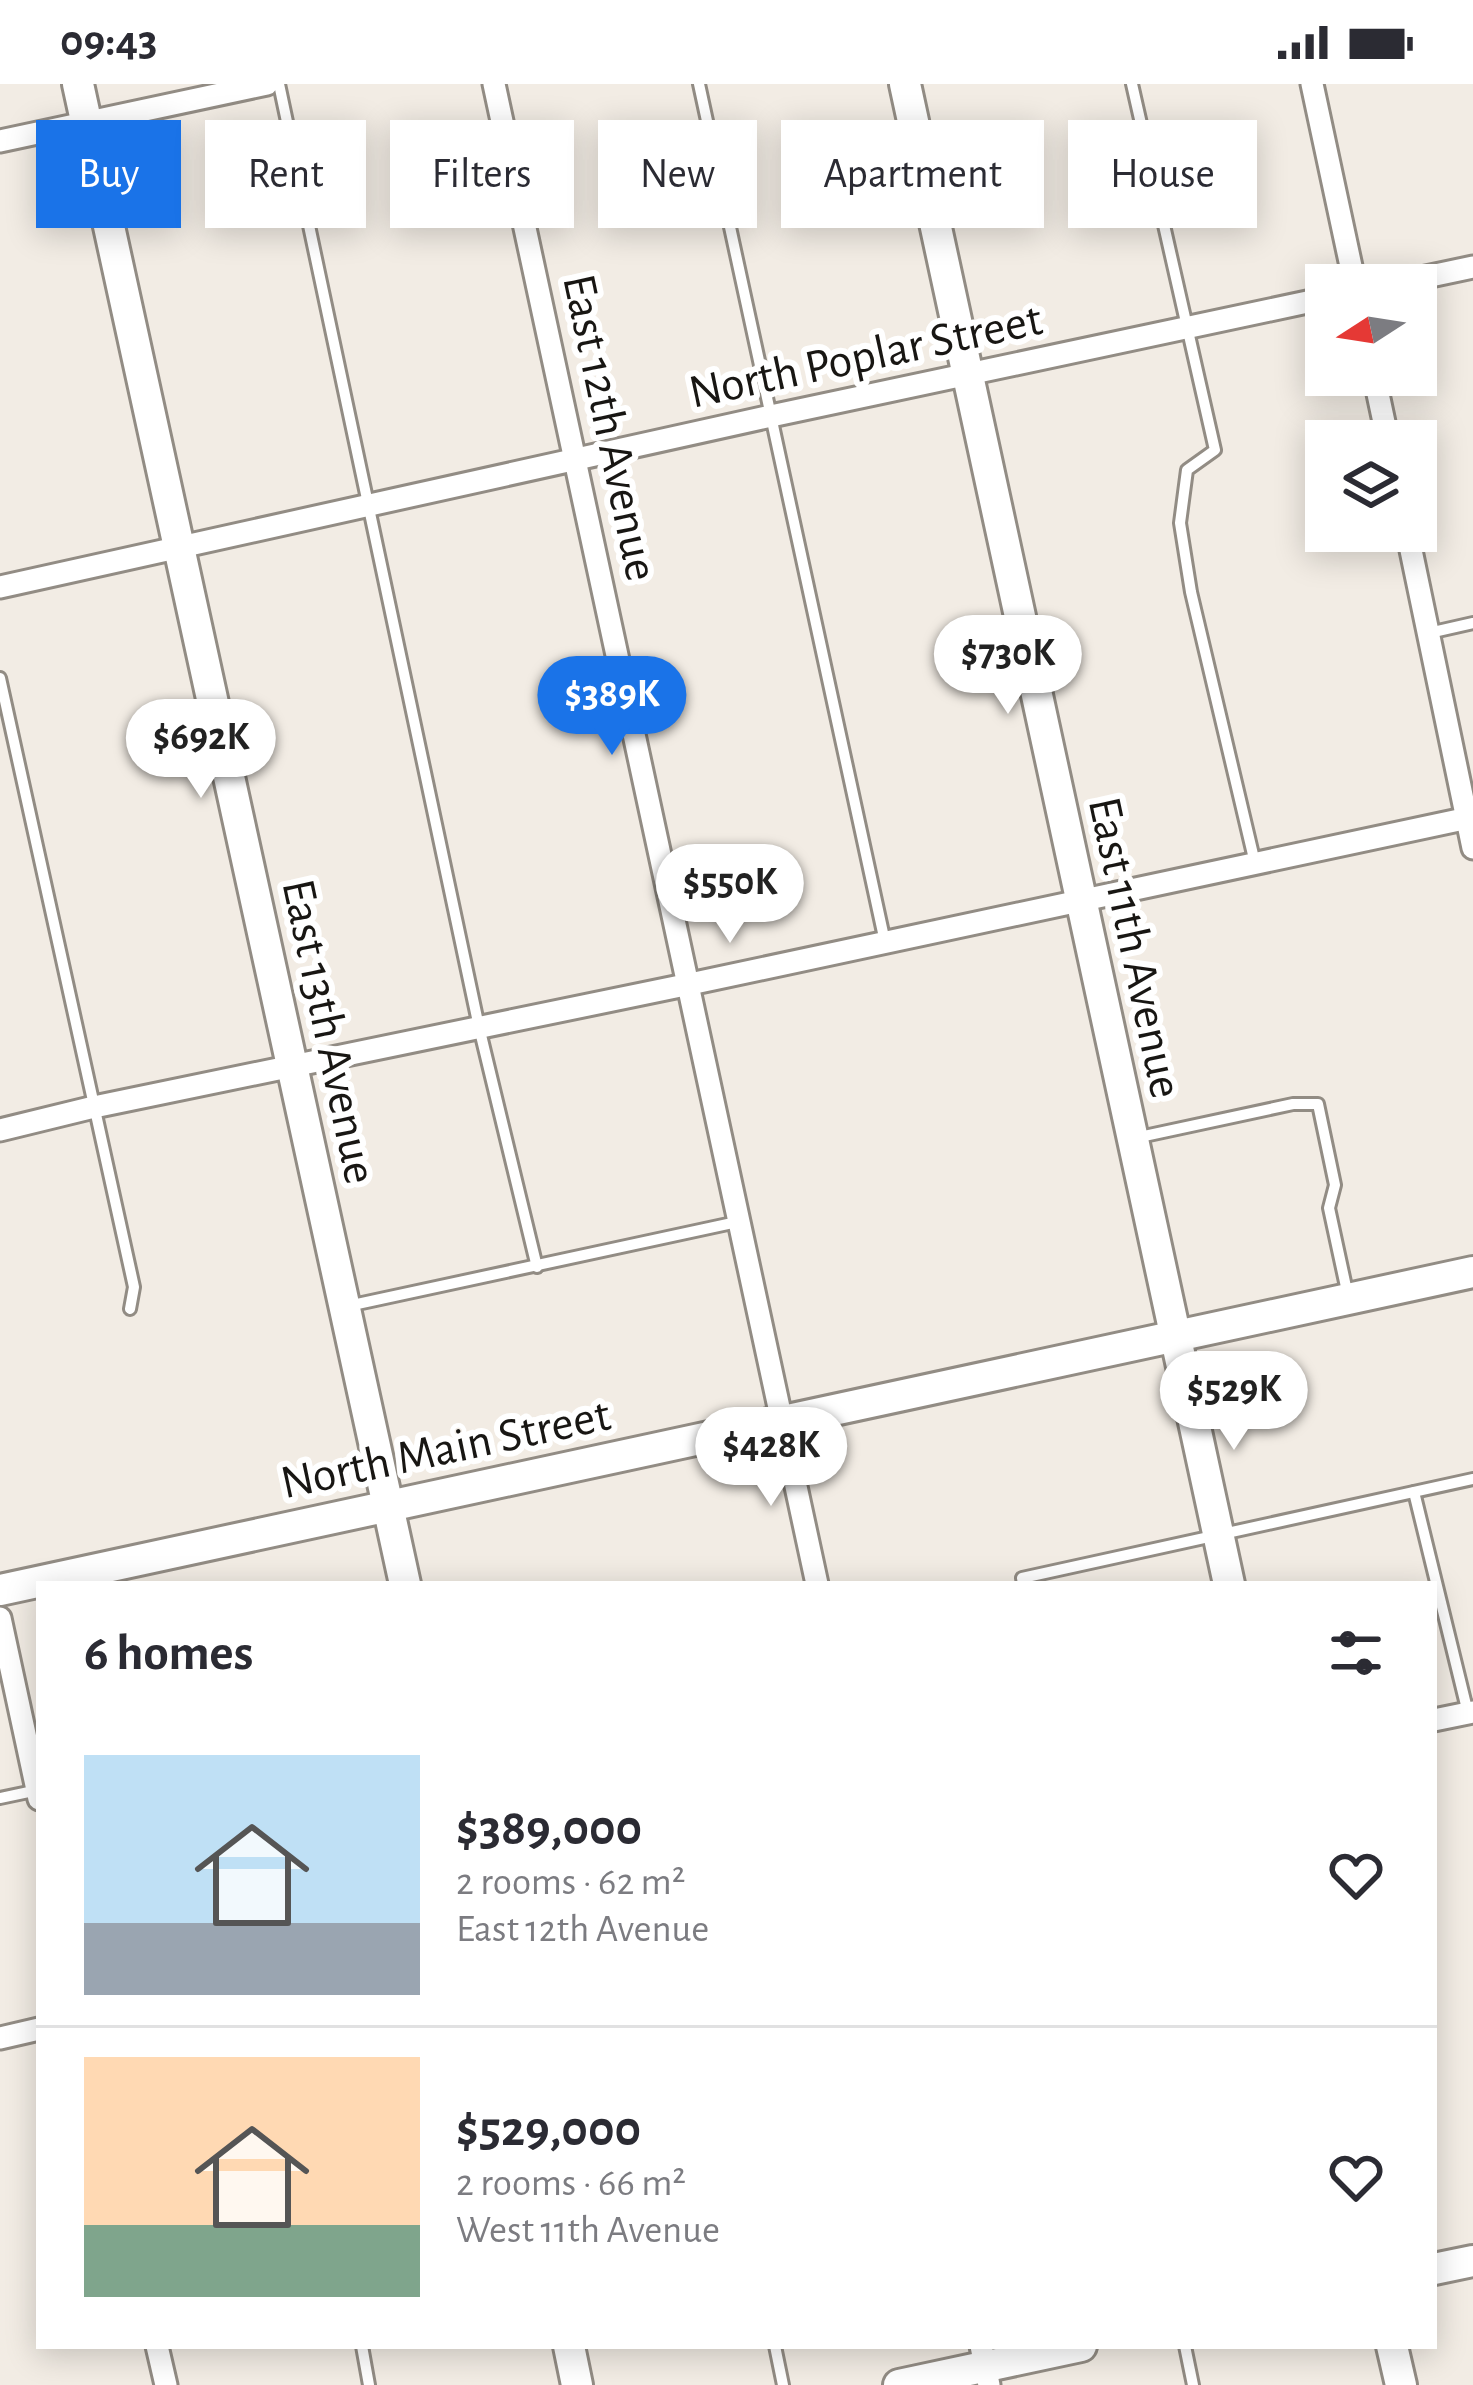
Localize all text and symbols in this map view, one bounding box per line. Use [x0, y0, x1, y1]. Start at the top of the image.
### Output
text: 09:43 [60, 19, 158, 64]
chip: Buy [36, 120, 181, 228]
chip: Rent [205, 120, 366, 228]
chip: Filters [390, 120, 574, 228]
chip: New [598, 120, 757, 228]
chip: Apartment [781, 120, 1044, 228]
chip: House [1068, 120, 1257, 228]
north arrow [1305, 264, 1437, 396]
map controls [1305, 264, 1437, 552]
street label: East 12th Avenue [553, 270, 665, 585]
street label: North Poplar Street [685, 296, 1046, 418]
button: layers [1305, 420, 1437, 552]
pin: $730K [924, 615, 1092, 717]
text: $730K [961, 634, 1055, 673]
pin: $389K [528, 656, 696, 758]
text: $389K [564, 675, 660, 714]
pin: $692K [117, 699, 285, 801]
text: $692K [153, 718, 249, 757]
street label: East 11th Avenue [1079, 793, 1189, 1103]
pin: $550K [646, 844, 814, 946]
text: $550K [683, 863, 777, 902]
street label: East 13th Avenue [272, 875, 384, 1188]
pin: $529K [1150, 1351, 1318, 1453]
text: $529K [1187, 1370, 1281, 1409]
street label: North Main Street [277, 1392, 615, 1508]
pin: $428K [687, 1407, 855, 1509]
text: $428K [722, 1426, 820, 1465]
icon: filters [1323, 1620, 1389, 1686]
text: 6 homes [84, 1628, 253, 1679]
icon: home [180, 1803, 324, 1947]
text: $389,000 [456, 1803, 642, 1854]
icon: heart [1323, 1842, 1389, 1908]
text: 2 rooms · 62 m² [456, 1863, 685, 1902]
text: East 12th Avenue [456, 1910, 709, 1949]
text: $529,000 [456, 2104, 641, 2155]
icon: home [180, 2105, 324, 2249]
icon: heart [1323, 2144, 1389, 2210]
text: 2 rooms · 66 m² [456, 2164, 686, 2203]
text: West 11th Avenue [456, 2211, 720, 2250]

